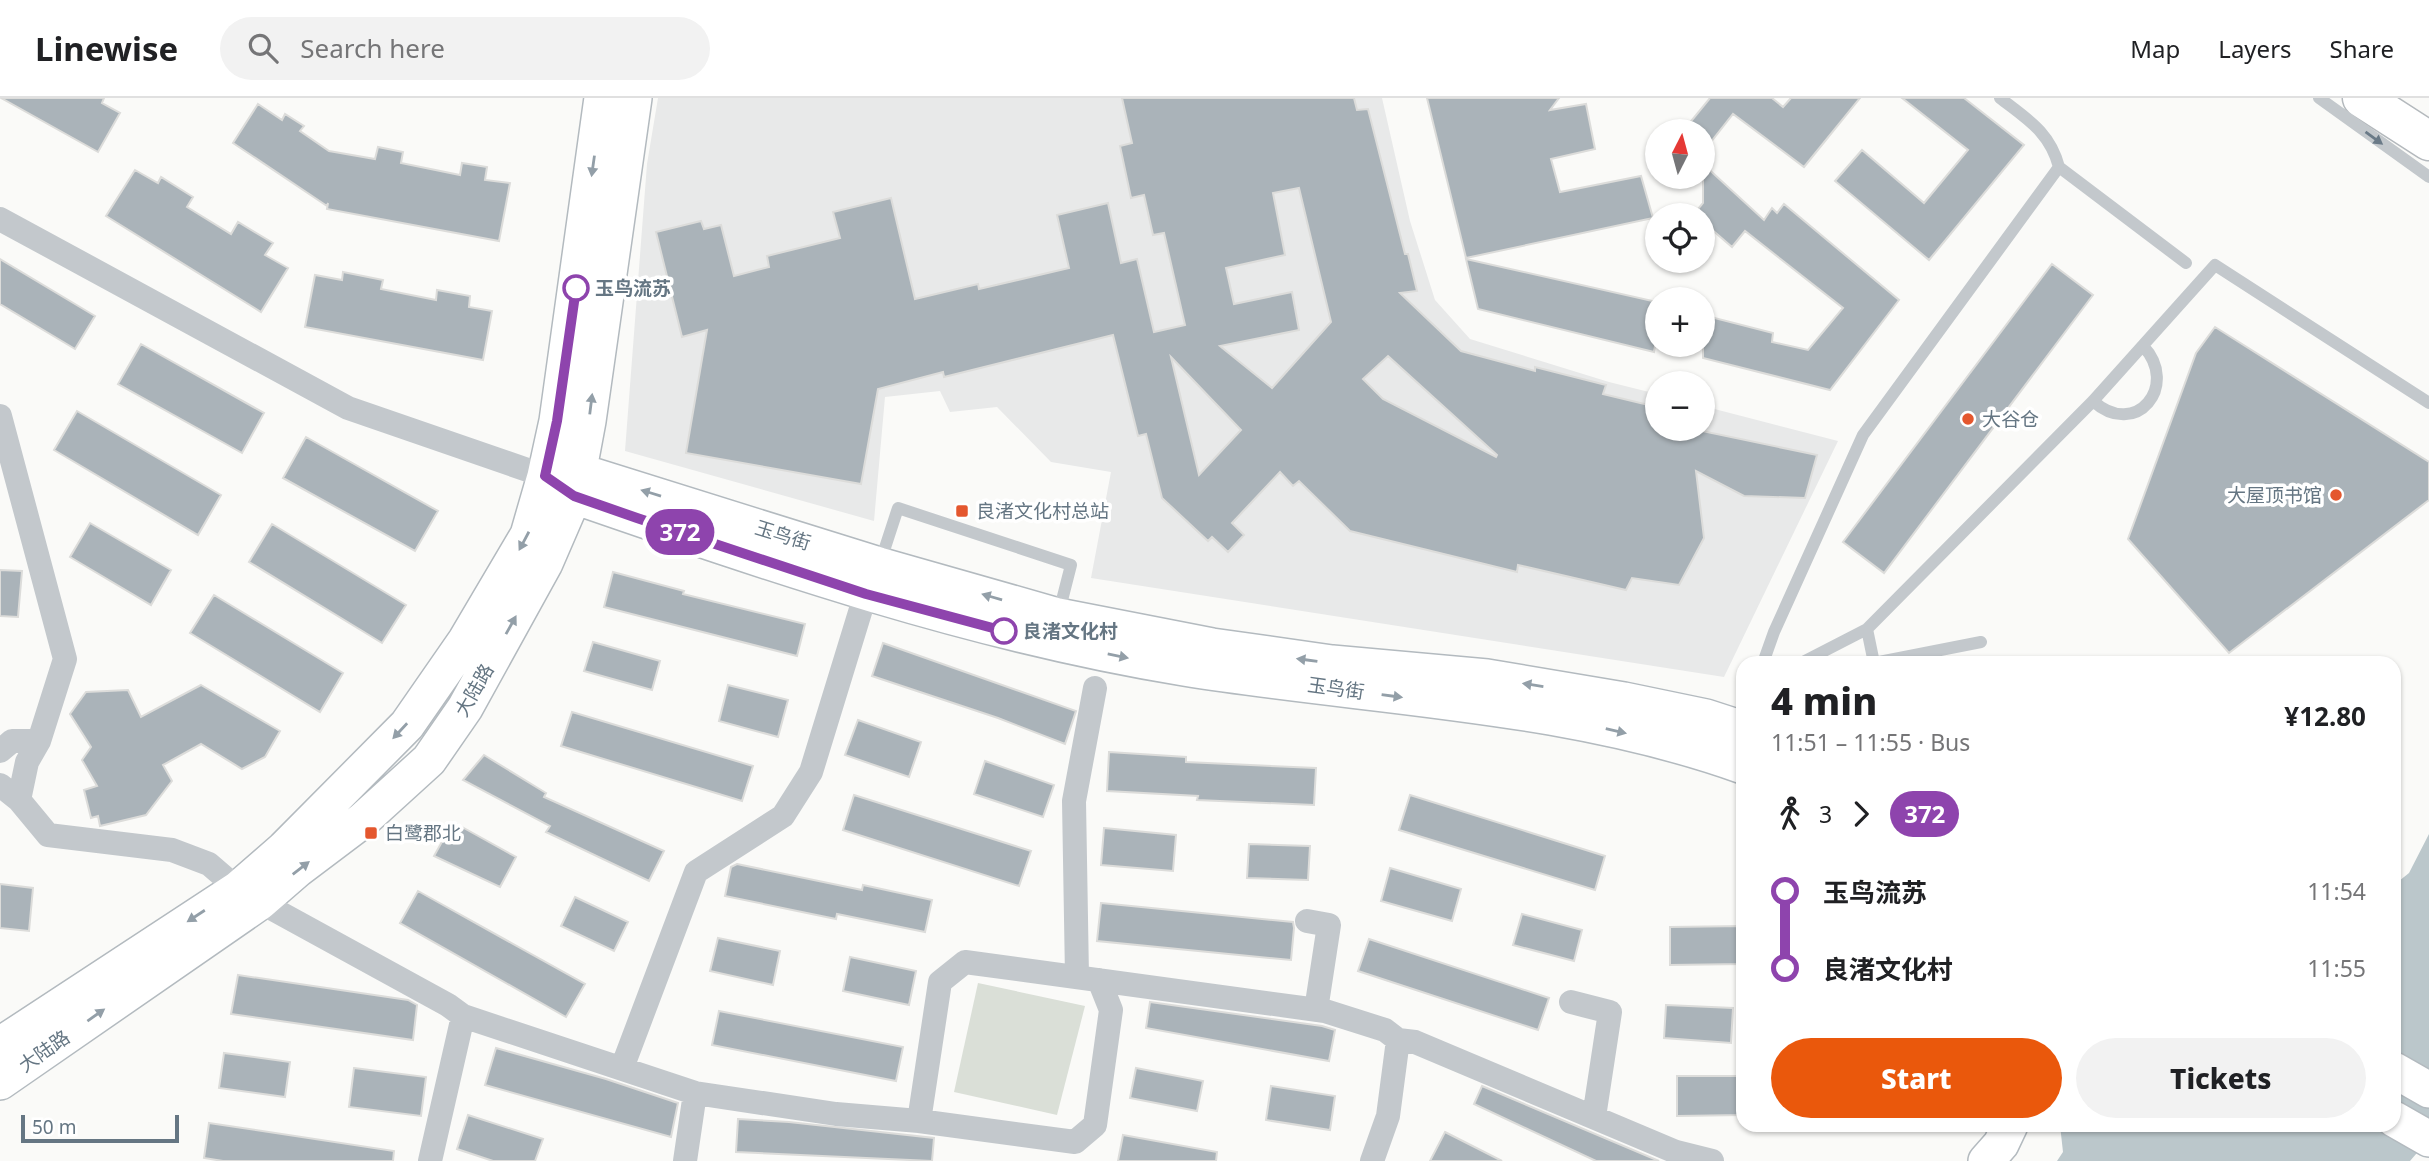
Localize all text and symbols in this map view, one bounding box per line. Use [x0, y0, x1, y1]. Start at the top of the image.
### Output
search box [220, 17, 710, 80]
text: Linewise [35, 26, 178, 71]
icon: search [244, 29, 282, 67]
text: Search here [300, 30, 445, 66]
text: Map [2130, 32, 2180, 65]
text: Layers [2218, 32, 2292, 65]
text: Share [2330, 32, 2394, 65]
north arrow [1645, 119, 1715, 189]
map controls [1645, 119, 1715, 441]
one-way arrow [2365, 131, 2383, 145]
one-way arrow [588, 155, 599, 177]
button: locate [1645, 203, 1715, 273]
marker: 玉鸟流苏 [563, 275, 589, 301]
place label: 玉鸟流苏 [595, 275, 671, 301]
button: + [1645, 287, 1715, 357]
button: − [1645, 371, 1715, 441]
one-way arrow [585, 393, 596, 415]
place label: 大谷仓 [1982, 406, 2039, 432]
marker: 大谷仓 [1960, 411, 1976, 427]
place label: 大屋顶书馆 [2227, 482, 2322, 508]
marker: 大屋顶书馆 [2328, 487, 2344, 503]
one-way arrow [640, 488, 661, 498]
place label: 良渚文化村总站 [976, 498, 1109, 524]
marker: 良渚文化村总站 [954, 503, 970, 519]
line badge: 372 [640, 509, 720, 555]
street label: 玉鸟街 [752, 514, 814, 556]
text: 372 [659, 515, 701, 548]
one-way arrow [518, 531, 530, 551]
one-way arrow [981, 591, 1003, 602]
one-way arrow [504, 615, 516, 635]
marker: 良渚文化村 [991, 618, 1017, 644]
place label: 良渚文化村 [1023, 618, 1118, 644]
one-way arrow [1107, 650, 1129, 661]
one-way arrow [1296, 654, 1318, 665]
street label: 大陆路 [448, 659, 500, 721]
street label: 玉鸟街 [1306, 671, 1366, 705]
text: 4 min [1771, 674, 1877, 726]
one-way arrow [1522, 679, 1544, 690]
one-way arrow [1381, 690, 1403, 701]
text: ¥12.80 [2284, 698, 2366, 734]
one-way arrow [393, 722, 409, 739]
one-way arrow [1605, 726, 1627, 737]
text: 11:51 – 11:55 · Bus [1771, 726, 1970, 758]
icon: walk [1771, 795, 1809, 833]
icon: forward [1842, 795, 1880, 833]
text: 372 [1904, 797, 1945, 830]
text: 3 [1819, 798, 1832, 830]
place label: 白鹭郡北 [385, 820, 461, 846]
marker: 白鹭郡北 [363, 825, 379, 841]
one-way arrow [291, 860, 309, 875]
text: 玉鸟流苏 [1823, 874, 1927, 910]
text: 11:54 [2307, 875, 2366, 907]
one-way arrow [186, 910, 206, 923]
text: 良渚文化村 [1823, 951, 1953, 987]
text: 11:55 [2307, 952, 2366, 984]
one-way arrow [87, 1008, 105, 1022]
street label: 大陆路 [13, 1024, 75, 1078]
button: Start [1771, 1038, 2062, 1118]
button: Tickets [2076, 1038, 2366, 1118]
scale bar [21, 1112, 178, 1144]
text: 50 m [32, 1114, 76, 1140]

